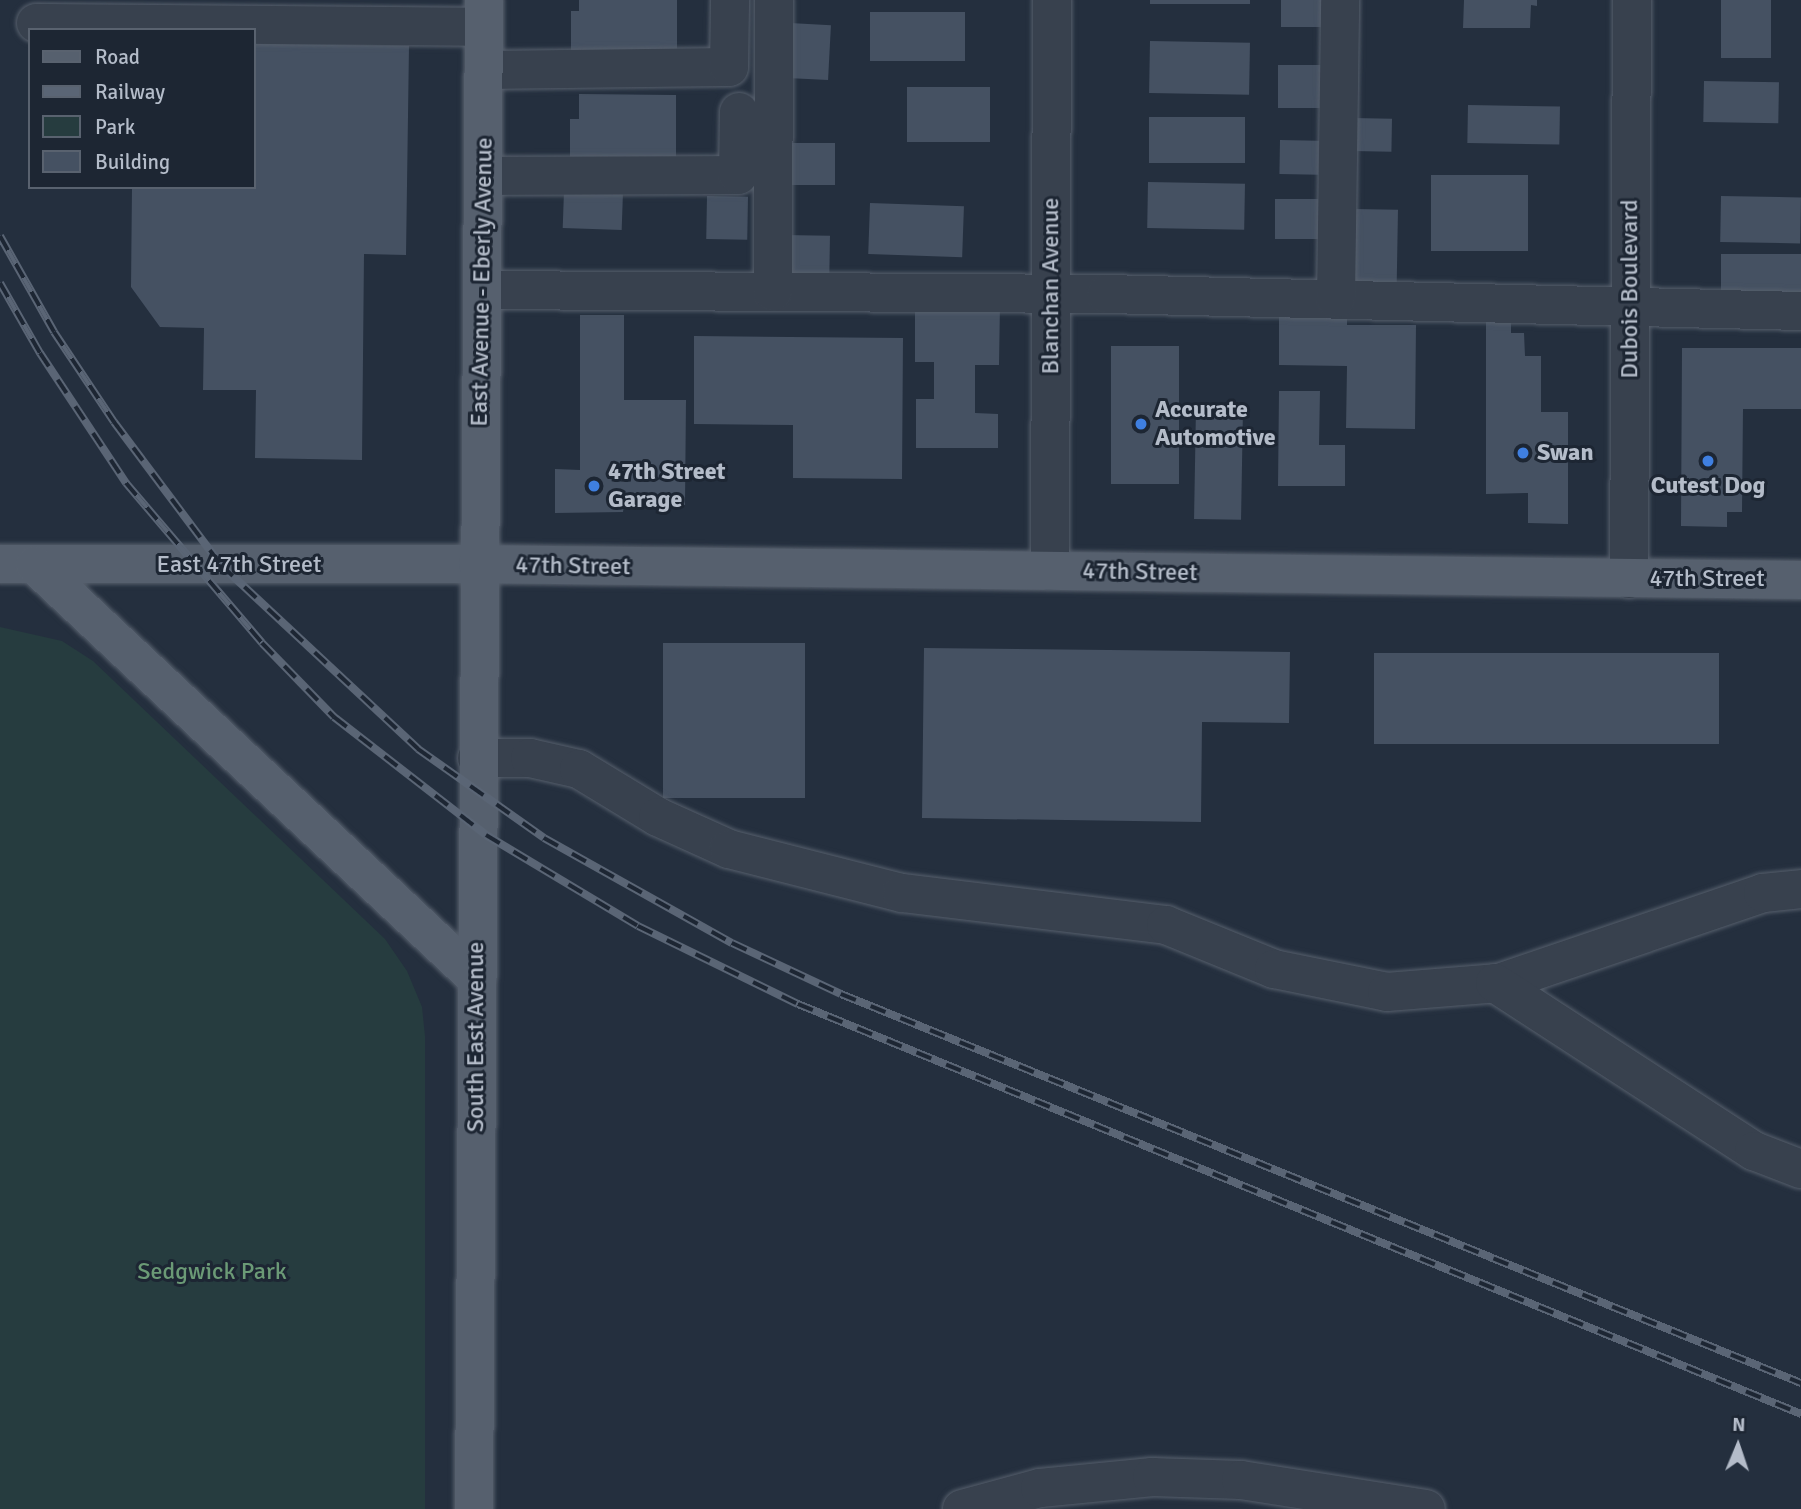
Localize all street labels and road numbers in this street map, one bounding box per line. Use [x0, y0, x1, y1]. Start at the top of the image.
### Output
street label: East Avenue - Eberly Avenue [465, 137, 499, 427]
street label: Blanchan Avenue [1037, 198, 1065, 374]
street label: Dubois Boulevard [1616, 199, 1644, 379]
street label: East 47th Street [157, 551, 321, 579]
street label: 47th Street [515, 551, 631, 581]
street label: 47th Street [1082, 557, 1198, 587]
street label: 47th Street [1649, 565, 1765, 593]
street label: South East Avenue [462, 942, 490, 1132]

